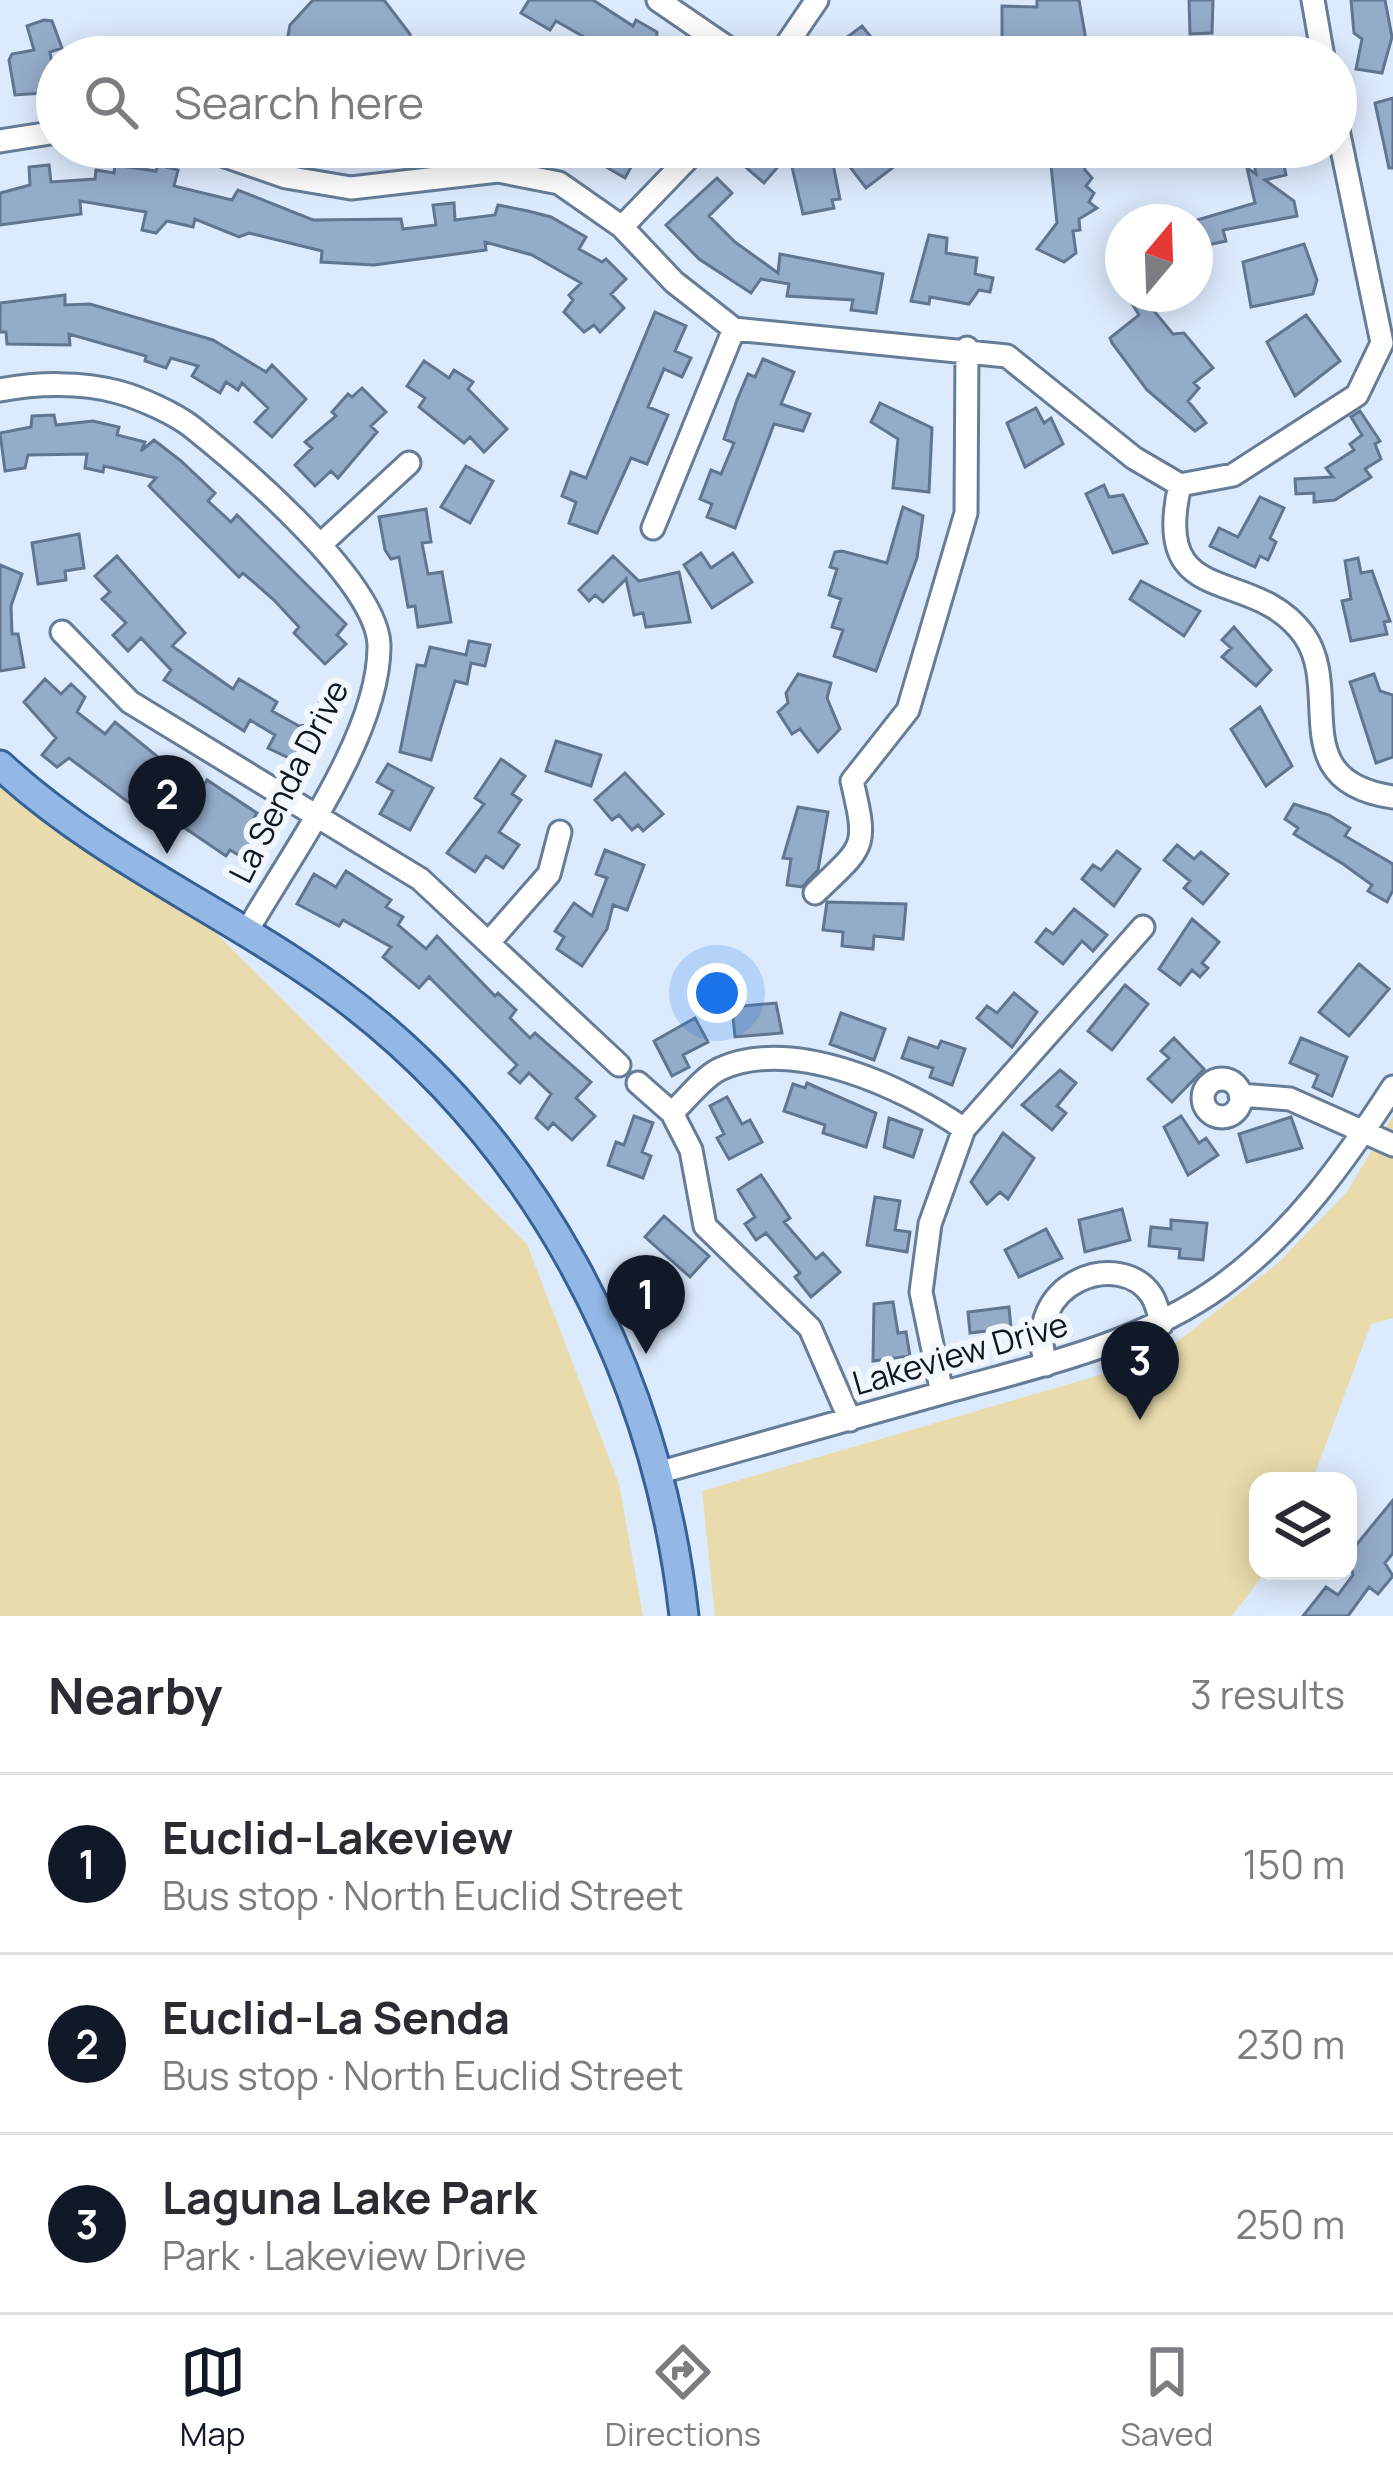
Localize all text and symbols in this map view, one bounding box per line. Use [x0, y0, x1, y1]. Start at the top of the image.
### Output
search box [36, 36, 1357, 168]
icon: search [78, 69, 144, 135]
text: Search here [174, 71, 424, 133]
north arrow [1105, 204, 1213, 312]
street label: La Senda Drive [218, 672, 358, 890]
pin: 2 [128, 755, 206, 854]
your location [687, 963, 747, 1023]
pin: 1 [607, 1255, 685, 1354]
street label: Lakeview Drive [847, 1301, 1073, 1405]
pin: 3 [1101, 1321, 1179, 1420]
map controls [1249, 1472, 1357, 1580]
button: layers [1249, 1472, 1357, 1580]
text: Nearby [48, 1660, 223, 1729]
text: 3 results [1190, 1667, 1345, 1721]
text: Euclid-Lakeview [162, 1806, 513, 1868]
text: 1 [78, 1837, 96, 1891]
text: 150 m [1243, 1837, 1345, 1891]
text: Bus stop · North Euclid Street [162, 1868, 684, 1922]
text: Euclid-La Senda [162, 1986, 510, 2048]
text: 2 [75, 2017, 99, 2071]
text: 230 m [1237, 2017, 1345, 2071]
text: Bus stop · North Euclid Street [162, 2048, 684, 2102]
text: Laguna Lake Park [162, 2166, 537, 2228]
text: 3 [76, 2197, 98, 2251]
text: 250 m [1236, 2197, 1345, 2251]
text: Park · Lakeview Drive [162, 2228, 527, 2282]
tab: Map [180, 2339, 246, 2456]
tab: Directions [605, 2339, 761, 2456]
tab: Saved [1120, 2339, 1213, 2456]

